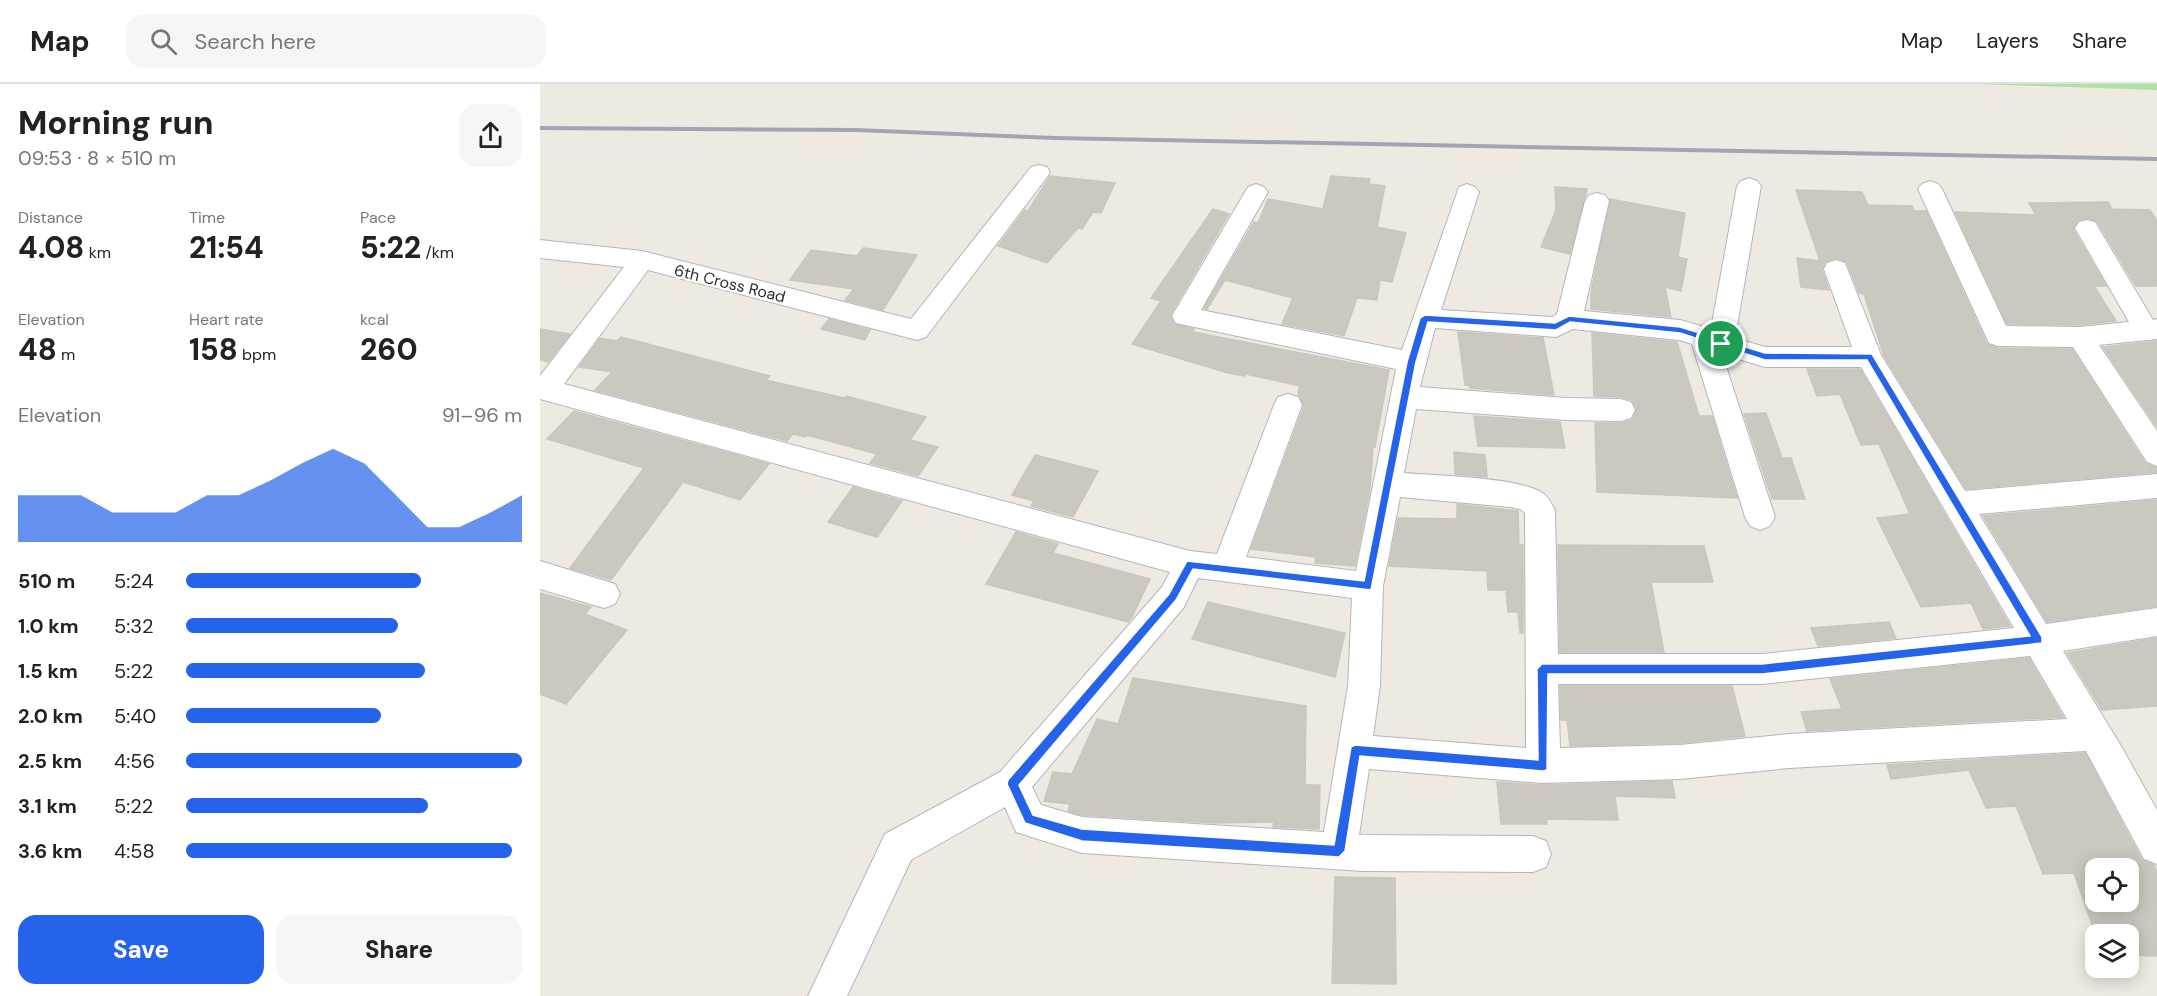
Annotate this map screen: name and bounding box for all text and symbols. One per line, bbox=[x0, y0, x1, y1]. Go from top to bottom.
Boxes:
search box bbox=[126, 14, 546, 68]
text: Map bbox=[30, 23, 90, 60]
icon: search bbox=[147, 25, 180, 58]
text: Search here bbox=[195, 27, 316, 56]
text: Map bbox=[1901, 27, 1943, 55]
text: Layers bbox=[1976, 27, 2039, 55]
text: Share bbox=[2072, 27, 2127, 55]
text: Morning run bbox=[18, 101, 213, 144]
button: share bbox=[459, 104, 522, 167]
text: 09:53 · 8 × 510 m bbox=[18, 145, 176, 171]
text: Distance bbox=[18, 207, 83, 228]
text: Time bbox=[189, 207, 225, 228]
text: Pace bbox=[360, 207, 396, 228]
text: 4.08 bbox=[18, 228, 84, 267]
text: 21:54 bbox=[189, 228, 264, 267]
text: 5:22 bbox=[360, 228, 421, 267]
text: km bbox=[84, 242, 111, 263]
text: /km bbox=[421, 242, 454, 263]
street label: 6th Cross Road bbox=[672, 260, 788, 307]
text: Elevation bbox=[18, 309, 85, 330]
text: Heart rate bbox=[189, 309, 264, 330]
text: kcal bbox=[360, 309, 389, 330]
pin bbox=[1695, 318, 1746, 369]
icon: arrive bbox=[1704, 327, 1737, 360]
text: 48 bbox=[18, 330, 57, 369]
text: 158 bbox=[189, 330, 238, 369]
text: 260 bbox=[360, 330, 418, 369]
text: m bbox=[57, 344, 75, 365]
text: bpm bbox=[238, 344, 276, 365]
text: Elevation bbox=[18, 402, 101, 428]
text: 91–96 m bbox=[442, 402, 522, 428]
text: 510 m bbox=[18, 568, 75, 594]
text: 5:24 bbox=[114, 568, 154, 594]
text: 1.0 km bbox=[18, 613, 79, 639]
text: 5:32 bbox=[114, 613, 154, 639]
text: 1.5 km bbox=[18, 658, 78, 684]
text: 5:22 bbox=[114, 658, 153, 684]
text: 2.0 km bbox=[18, 703, 83, 729]
text: 5:40 bbox=[114, 703, 156, 729]
text: 2.5 km bbox=[18, 748, 82, 774]
text: 4:56 bbox=[114, 748, 155, 774]
text: 3.1 km bbox=[18, 793, 77, 819]
text: 5:22 bbox=[114, 793, 153, 819]
text: 3.6 km bbox=[18, 838, 82, 864]
text: 4:58 bbox=[114, 838, 155, 864]
map controls bbox=[2085, 858, 2139, 978]
button: locate bbox=[2085, 858, 2139, 912]
button: Save bbox=[18, 915, 264, 984]
button: Share bbox=[276, 915, 522, 984]
button: layers bbox=[2085, 924, 2139, 978]

